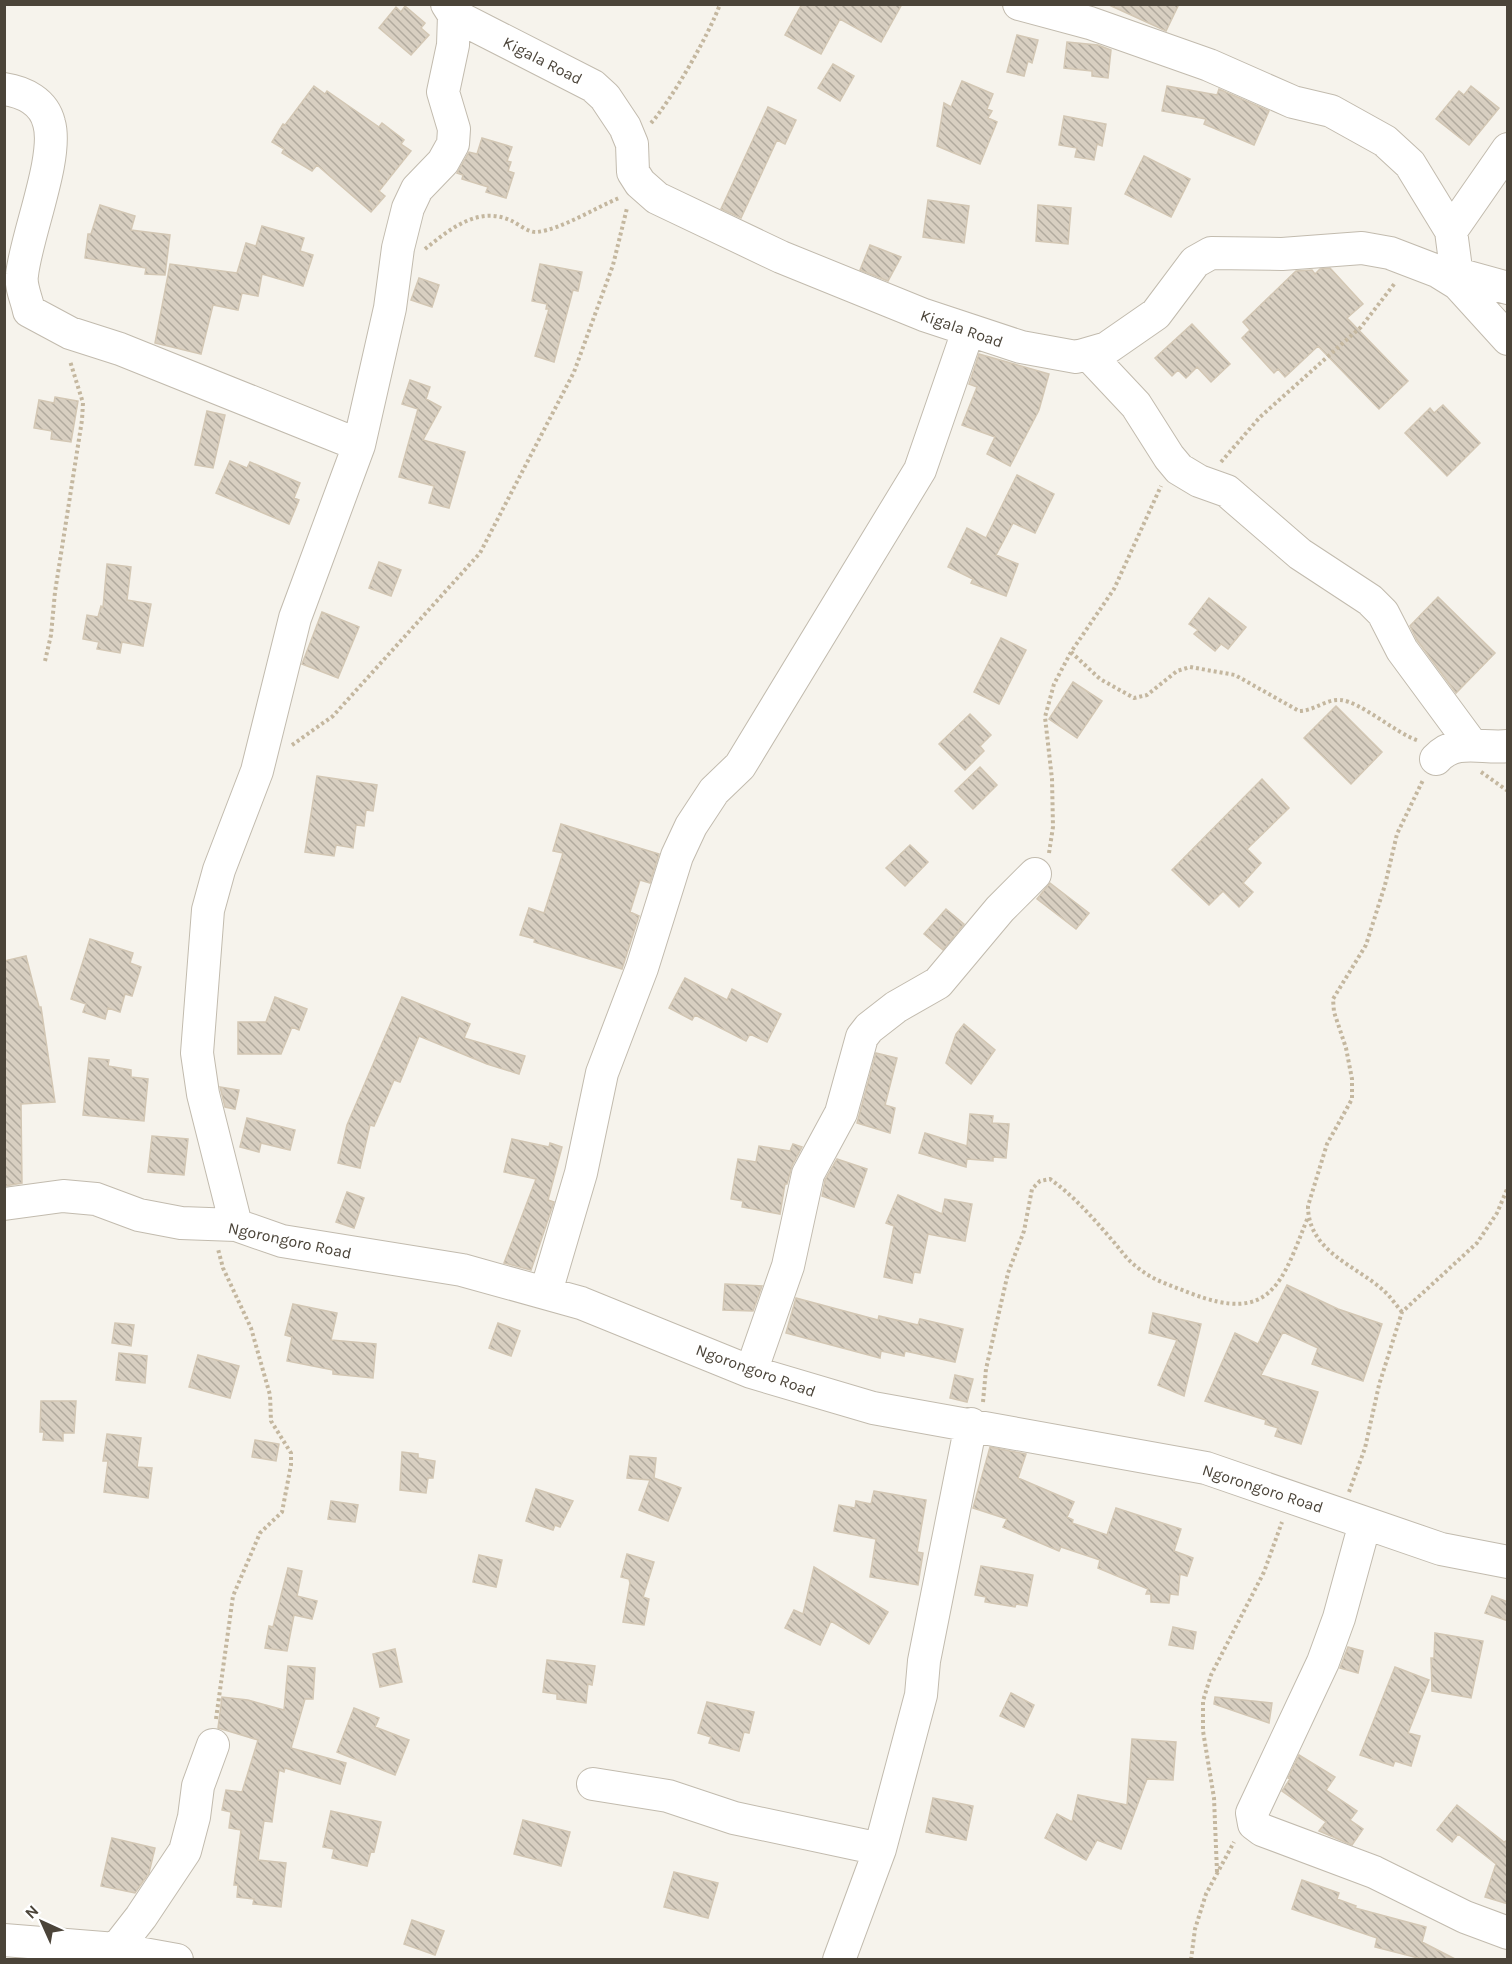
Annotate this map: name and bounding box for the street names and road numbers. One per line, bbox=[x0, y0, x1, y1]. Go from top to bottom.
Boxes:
street label: Kigala Road bbox=[500, 32, 586, 88]
street label: Kigala Road bbox=[918, 305, 1006, 351]
street label: Ngorongoro Road bbox=[226, 1218, 353, 1263]
street label: Ngorongoro Road bbox=[693, 1340, 818, 1401]
street label: Ngorongoro Road bbox=[1200, 1460, 1326, 1517]

